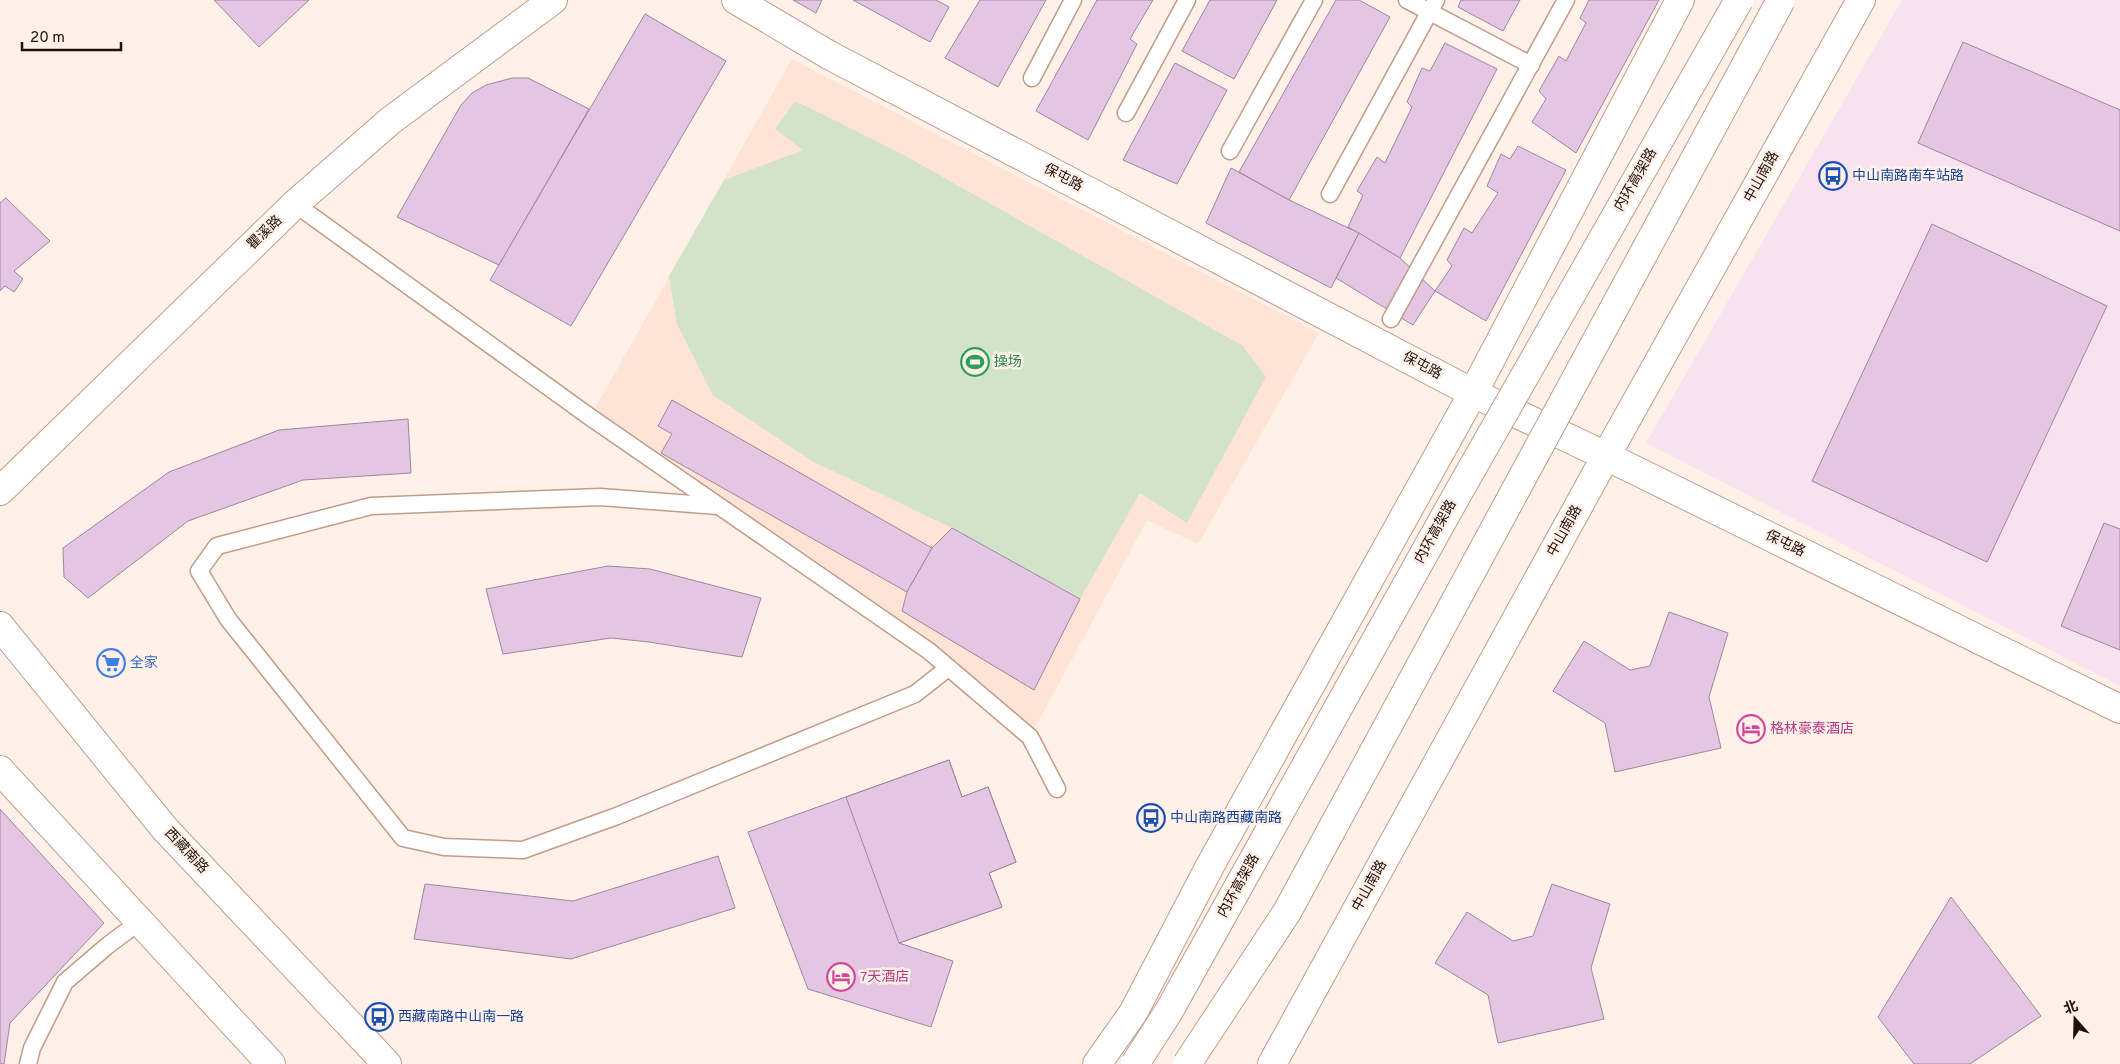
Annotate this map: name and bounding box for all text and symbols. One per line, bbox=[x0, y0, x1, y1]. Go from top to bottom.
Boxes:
scale bar bbox=[22, 20, 121, 52]
text: 20 m bbox=[30, 29, 65, 48]
street label: 内环高架路 bbox=[1611, 145, 1661, 215]
street label: 中山南路 bbox=[1741, 148, 1783, 206]
street label: 保屯路 bbox=[1040, 161, 1086, 195]
bus stop icon: 中山南路南车站路 bbox=[1818, 161, 1848, 191]
place label: 中山南路南车站路 bbox=[1852, 167, 1964, 185]
street label: 瞿溪路 bbox=[244, 212, 286, 254]
sports icon: 操场 bbox=[960, 347, 990, 377]
street label: 保屯路 bbox=[1399, 349, 1445, 383]
place label: 操场 bbox=[994, 354, 1022, 371]
street label: 内环高架路 bbox=[1412, 497, 1460, 567]
street label: 中山南路 bbox=[1544, 502, 1586, 560]
street label: 保屯路 bbox=[1762, 527, 1808, 561]
supermarket icon: 全家 bbox=[96, 648, 126, 678]
place label: 全家 bbox=[130, 654, 158, 672]
hotel icon: 格林豪泰酒店 bbox=[1736, 714, 1766, 744]
place label: 格林豪泰酒店 bbox=[1770, 720, 1854, 738]
bus stop icon: 中山南路西藏南路 bbox=[1136, 803, 1166, 833]
place label: 中山南路西藏南路 bbox=[1170, 810, 1282, 827]
street label: 西藏南路 bbox=[161, 825, 211, 877]
street label: 内环高架路 bbox=[1215, 851, 1263, 921]
street label: 中山南路 bbox=[1349, 857, 1391, 915]
hotel icon: 7天酒店 bbox=[826, 962, 856, 992]
place label: 7天酒店 bbox=[860, 969, 909, 986]
north arrow bbox=[2050, 994, 2100, 1044]
text: 北 bbox=[2062, 998, 2081, 1019]
bus stop icon: 西藏南路中山南一路 bbox=[364, 1002, 394, 1032]
place label: 西藏南路中山南一路 bbox=[398, 1009, 524, 1026]

